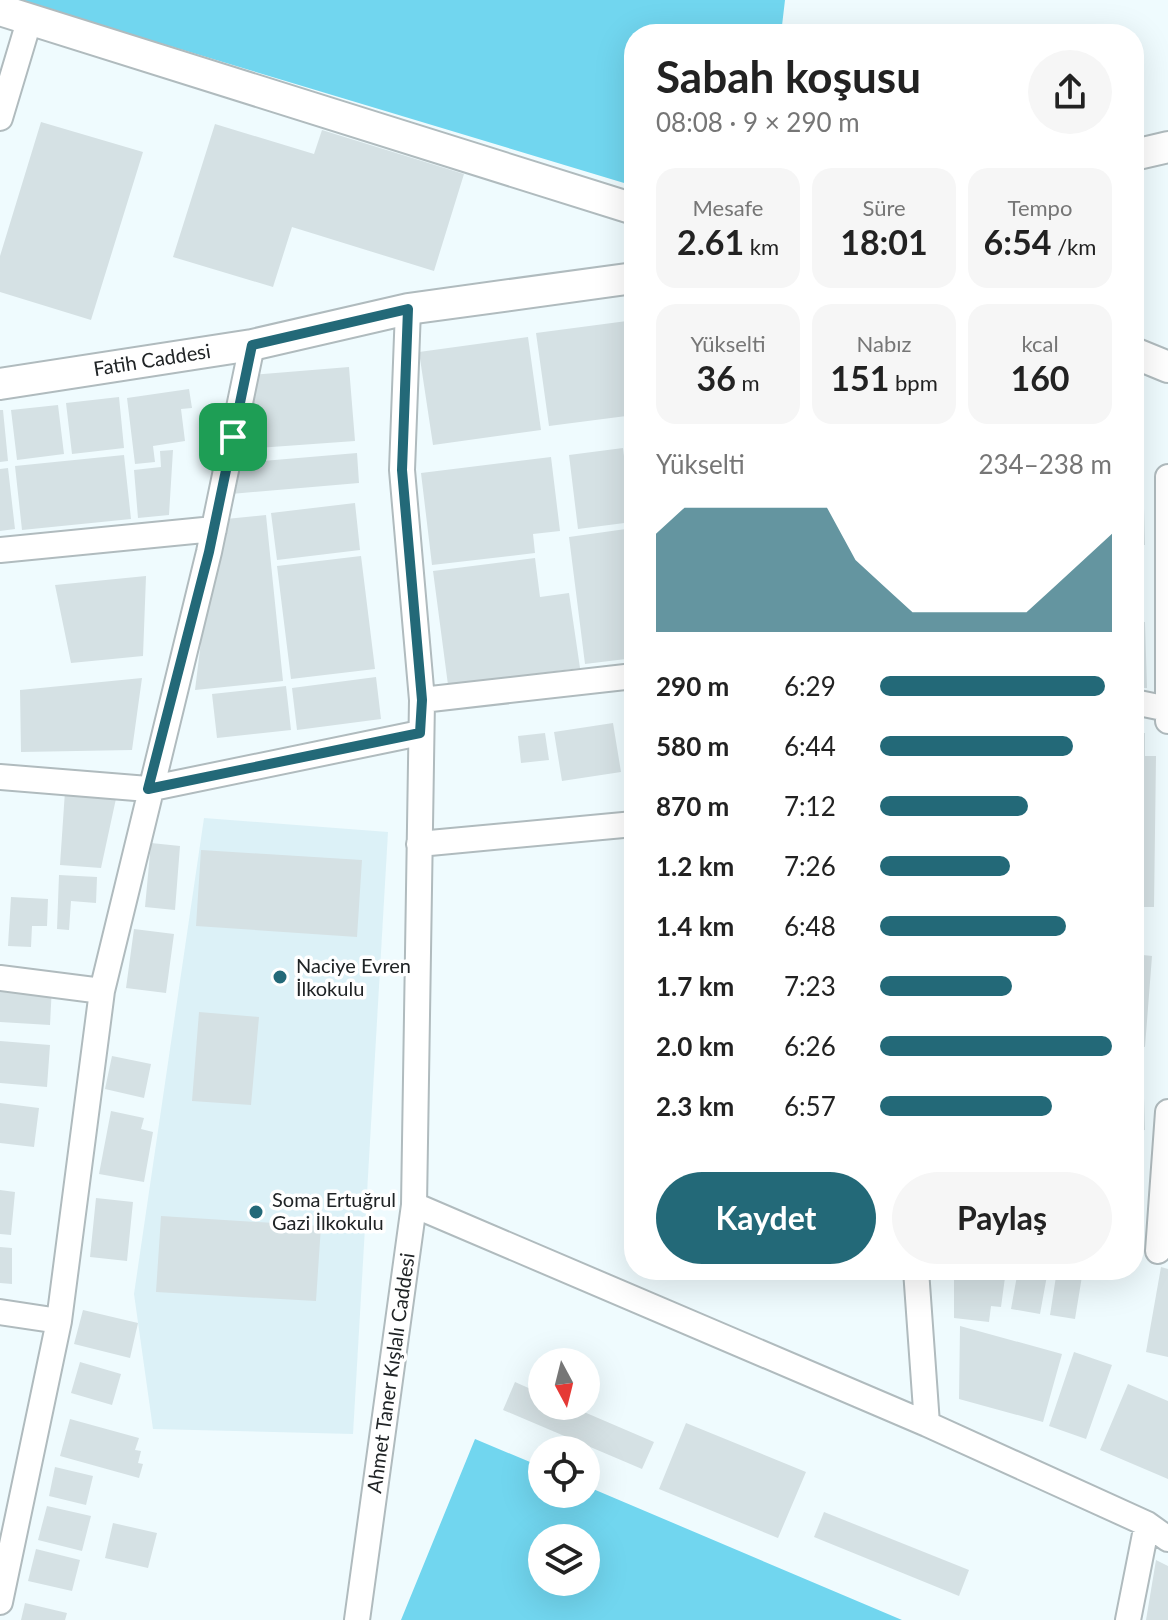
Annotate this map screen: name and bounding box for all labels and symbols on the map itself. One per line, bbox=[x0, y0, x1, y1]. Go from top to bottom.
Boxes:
street label: Fatih Caddesi bbox=[92, 338, 212, 380]
pin bbox=[199, 403, 267, 471]
place label: Naciye Evren İlkokulu bbox=[296, 953, 411, 1000]
marker: Naciye Evren İlkokulu bbox=[271, 968, 289, 986]
place label: Soma Ertuğrul Gazi İlkokulu bbox=[272, 1187, 396, 1234]
marker: Soma Ertuğrul Gazi İlkokulu bbox=[247, 1203, 265, 1221]
street label: Ahmet Taner Kışlalı Caddesi bbox=[361, 1251, 419, 1494]
north arrow bbox=[528, 1348, 600, 1420]

